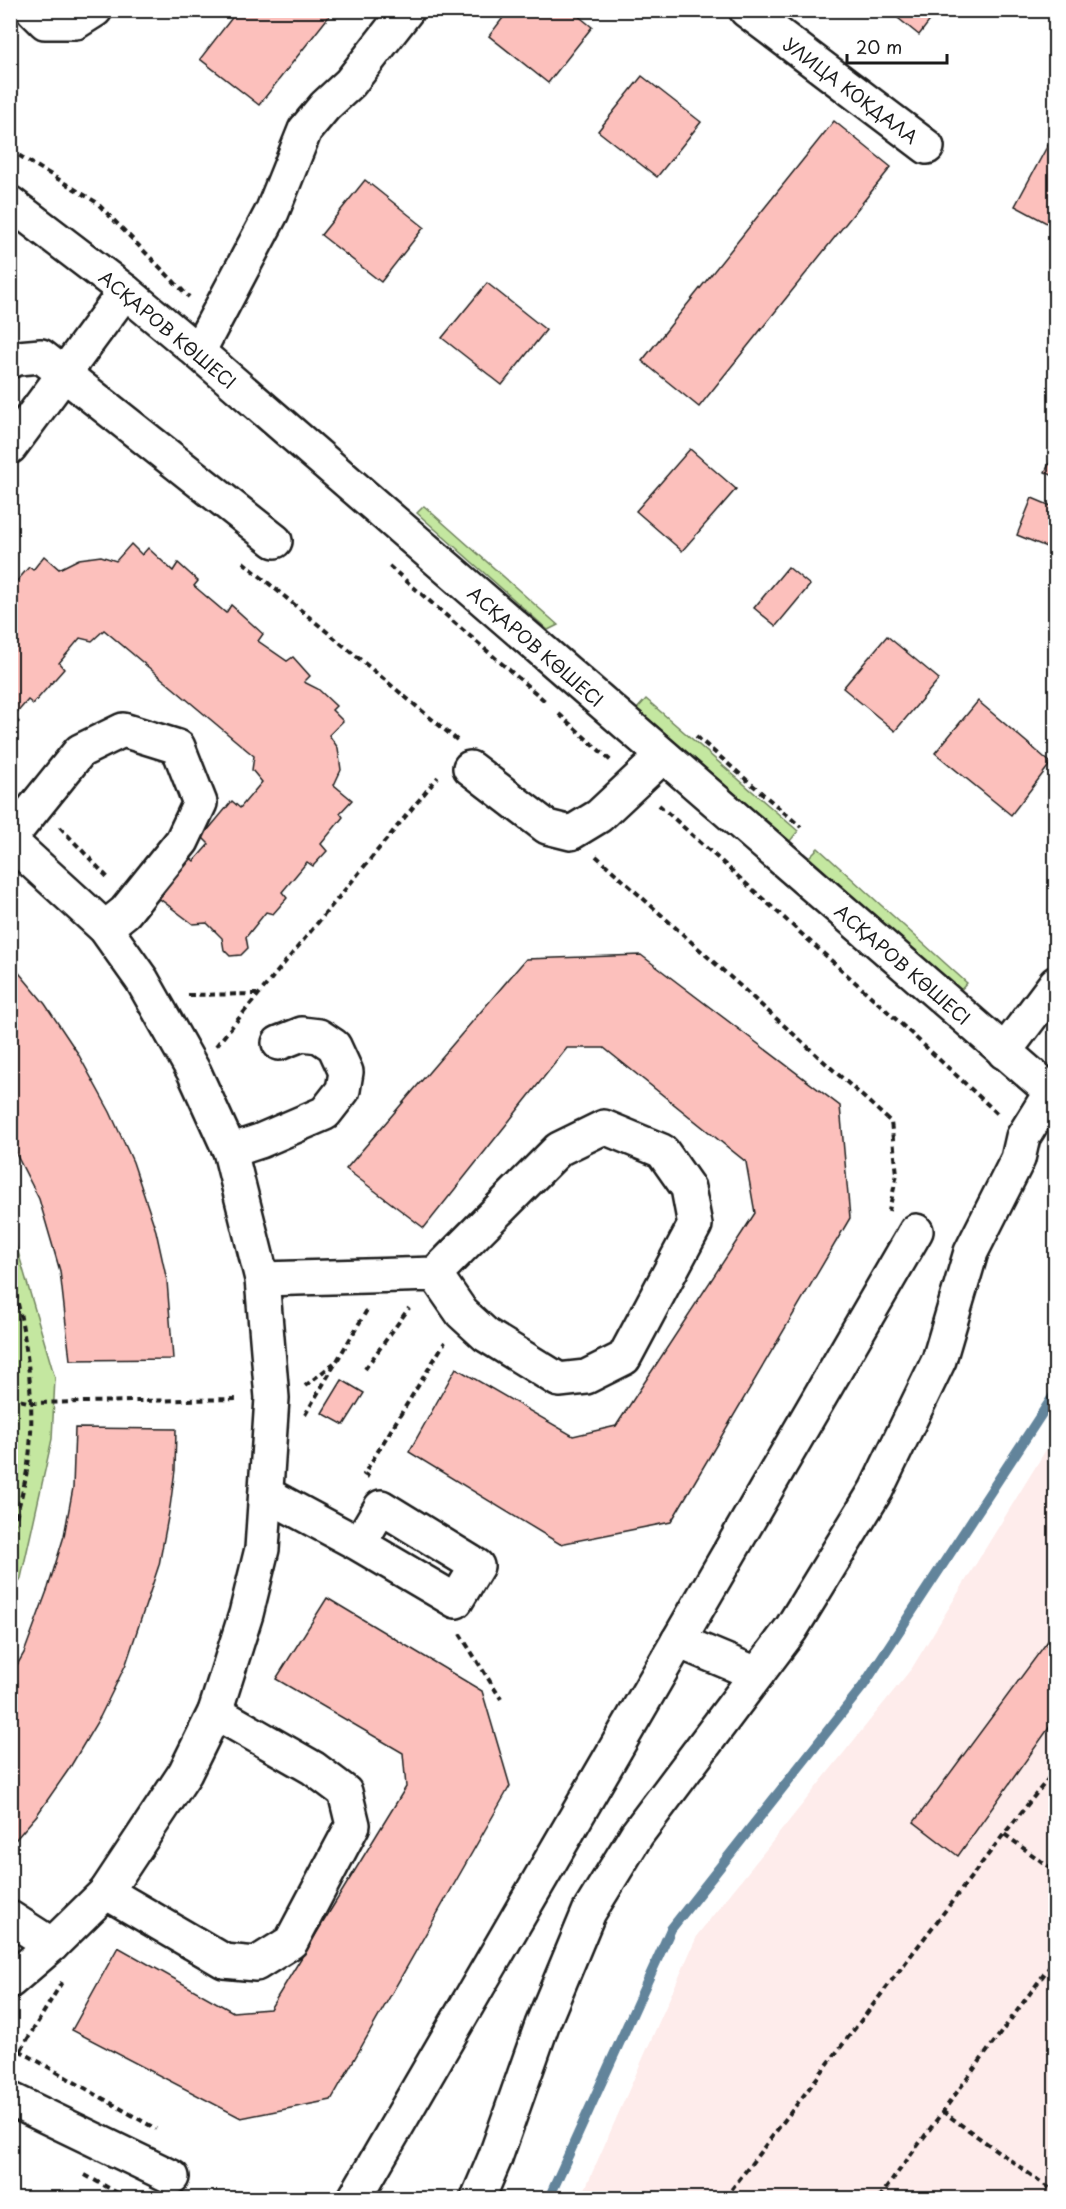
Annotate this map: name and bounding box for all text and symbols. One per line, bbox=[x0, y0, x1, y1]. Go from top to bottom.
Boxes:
scale bar bbox=[847, 27, 948, 65]
street label: УЛИЦА КОКДАЛА bbox=[778, 30, 924, 150]
text: 20 m bbox=[856, 33, 902, 60]
street label: АСҚАРОВ КӨШЕСІ bbox=[94, 263, 242, 395]
street label: АСҚАРОВ КӨШЕСІ bbox=[462, 579, 610, 713]
street label: АСҚАРОВ КӨШЕСІ bbox=[829, 897, 977, 1031]

